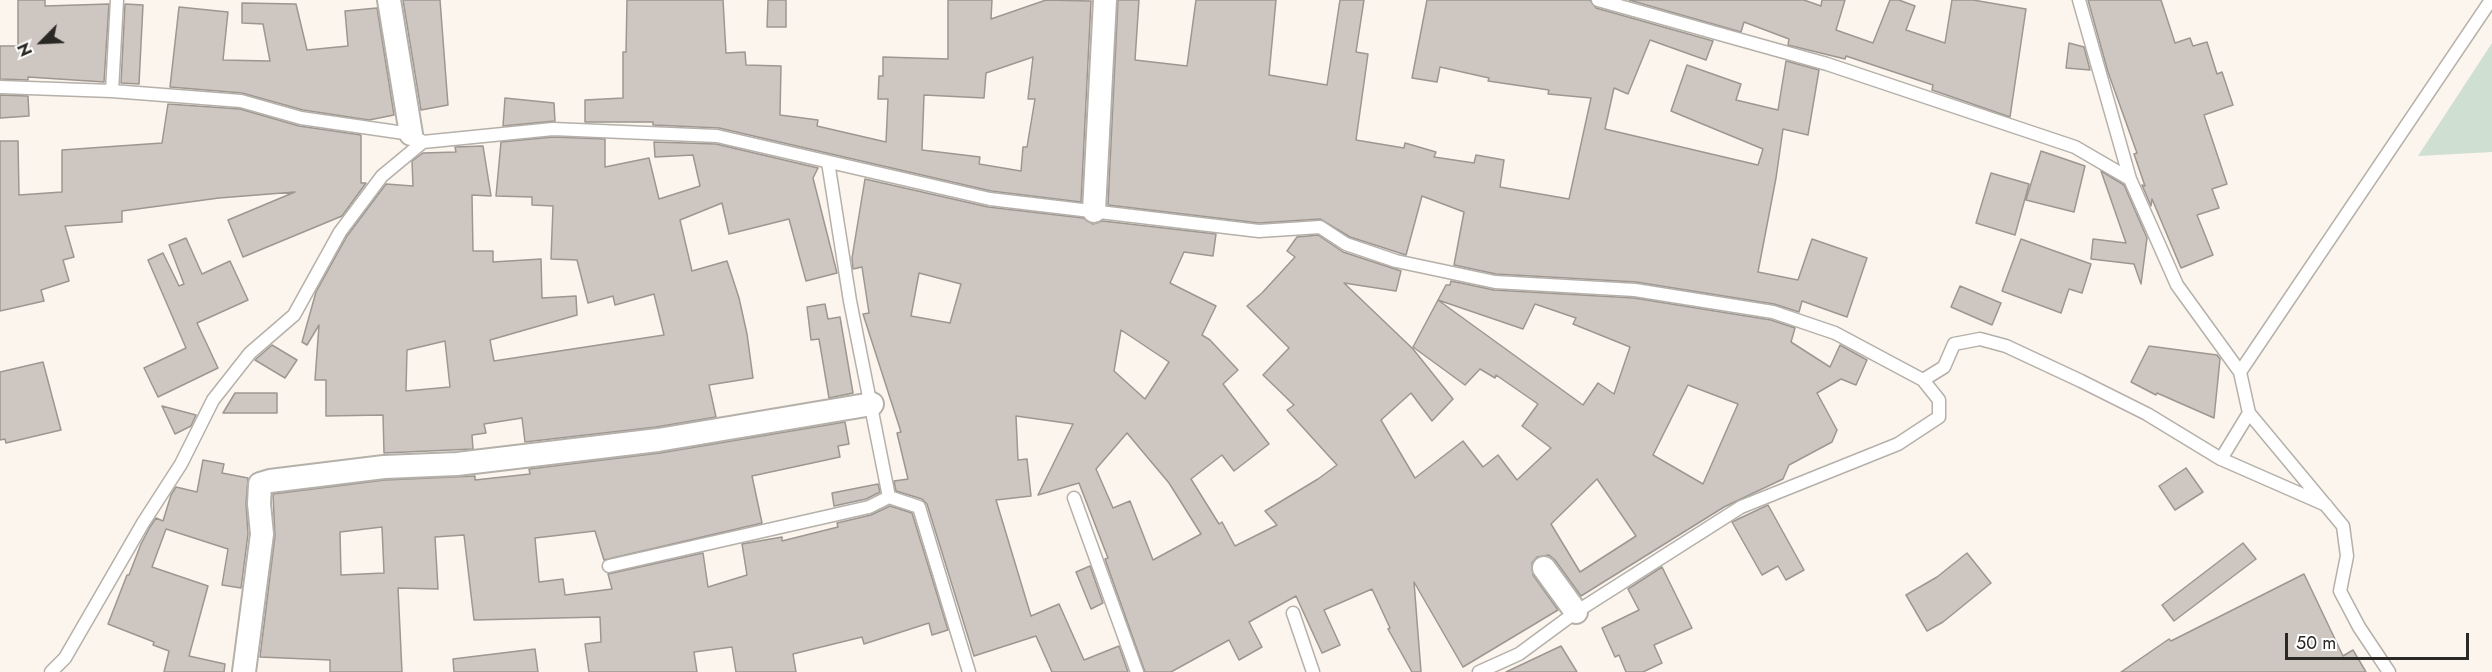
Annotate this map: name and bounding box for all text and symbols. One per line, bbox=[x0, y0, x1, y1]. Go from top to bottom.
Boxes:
north arrow bbox=[12, 12, 72, 72]
text: N bbox=[12, 39, 38, 60]
scale bar bbox=[2288, 621, 2472, 659]
text: 50 m bbox=[2296, 630, 2336, 656]

